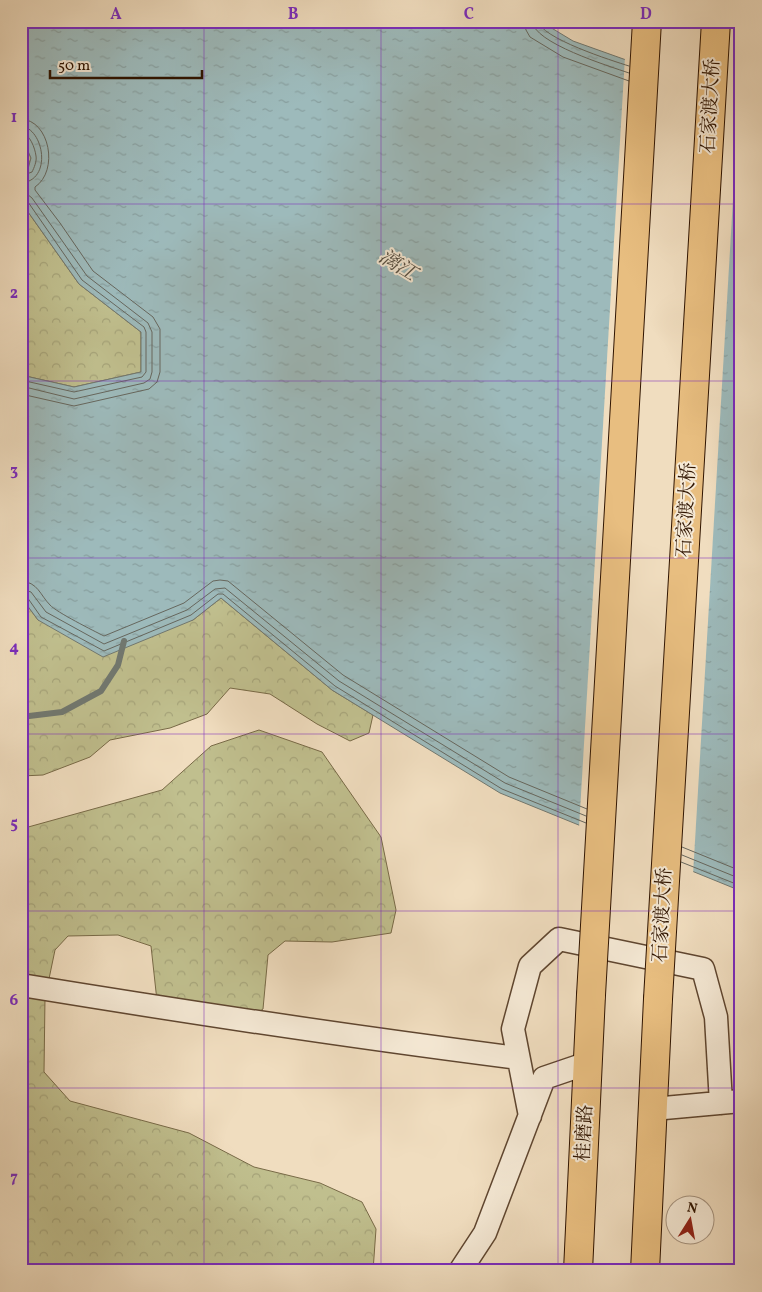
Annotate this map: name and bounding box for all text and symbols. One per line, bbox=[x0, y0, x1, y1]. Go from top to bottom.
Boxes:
text: A bbox=[110, 4, 122, 26]
text: B bbox=[288, 4, 299, 26]
text: C bbox=[464, 4, 474, 26]
text: D bbox=[640, 4, 652, 26]
scale bar bbox=[50, 48, 202, 80]
text: 50 m bbox=[58, 56, 90, 77]
street label: 石家渡大桥 bbox=[696, 58, 726, 154]
text: 1 bbox=[11, 107, 17, 129]
water label: 漓江 bbox=[373, 244, 424, 290]
text: 2 bbox=[10, 283, 18, 305]
text: 3 bbox=[10, 460, 18, 482]
street label: 石家渡大桥 bbox=[672, 462, 702, 558]
text: 4 bbox=[9, 637, 19, 659]
text: 5 bbox=[10, 813, 18, 835]
street label: 石家渡大桥 bbox=[648, 867, 678, 963]
text: 6 bbox=[10, 990, 19, 1012]
street label: 桂磨路 bbox=[571, 1104, 599, 1162]
text: 7 bbox=[10, 1167, 18, 1189]
north arrow bbox=[664, 1194, 714, 1244]
text: N bbox=[685, 1198, 699, 1219]

